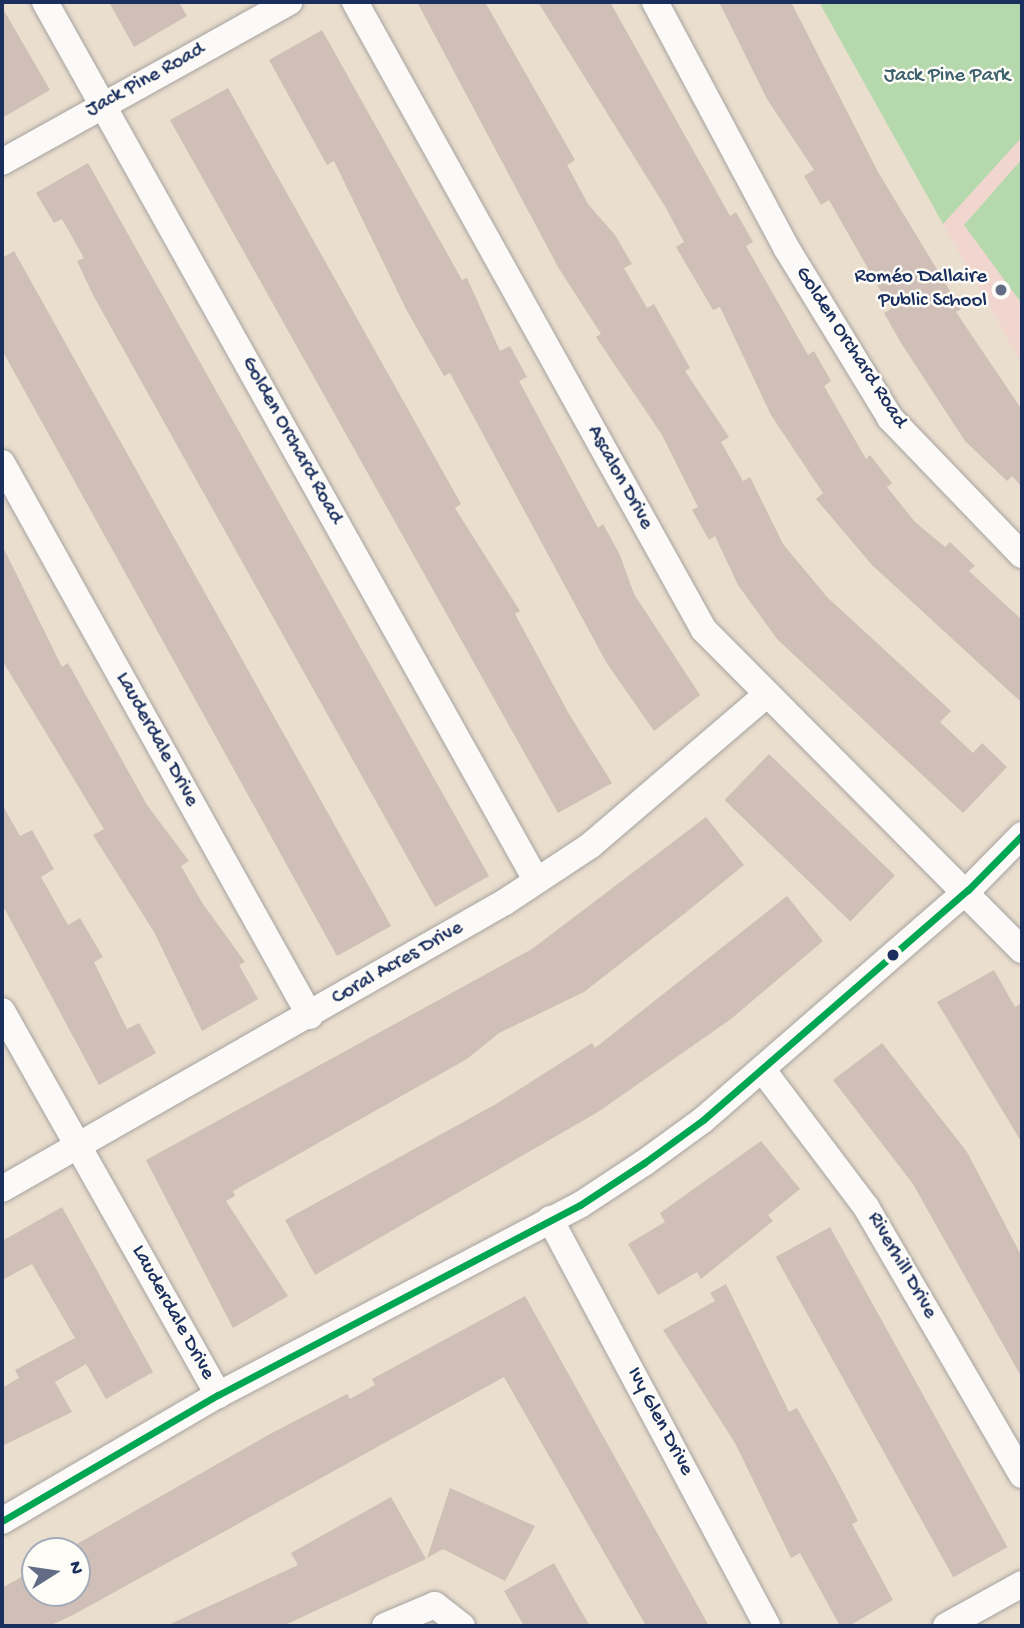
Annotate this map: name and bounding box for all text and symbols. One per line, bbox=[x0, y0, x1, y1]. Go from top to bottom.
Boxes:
street label: Jack Pine Road bbox=[82, 38, 210, 124]
park label: Jack Pine Park bbox=[884, 64, 1010, 90]
street label: Golden Orchard Road bbox=[788, 262, 912, 434]
place label: Roméo Dallaire Public School bbox=[854, 265, 987, 315]
marker: Roméo Dallaire Public School bbox=[993, 282, 1009, 298]
street label: Golden Orchard Road bbox=[235, 353, 347, 529]
street label: Ascalon Drive bbox=[580, 422, 658, 534]
street label: Lauderdale Drive bbox=[109, 668, 203, 812]
street label: Coral Acres Drive bbox=[328, 916, 468, 1012]
unlabelled marker bbox=[886, 948, 900, 962]
street label: Riverhill Drive bbox=[860, 1208, 942, 1324]
street label: Lauderdale Drive bbox=[125, 1241, 219, 1385]
street label: Ivy Glen Drive bbox=[620, 1364, 698, 1480]
north arrow bbox=[21, 1537, 91, 1607]
text: N bbox=[63, 1559, 88, 1576]

